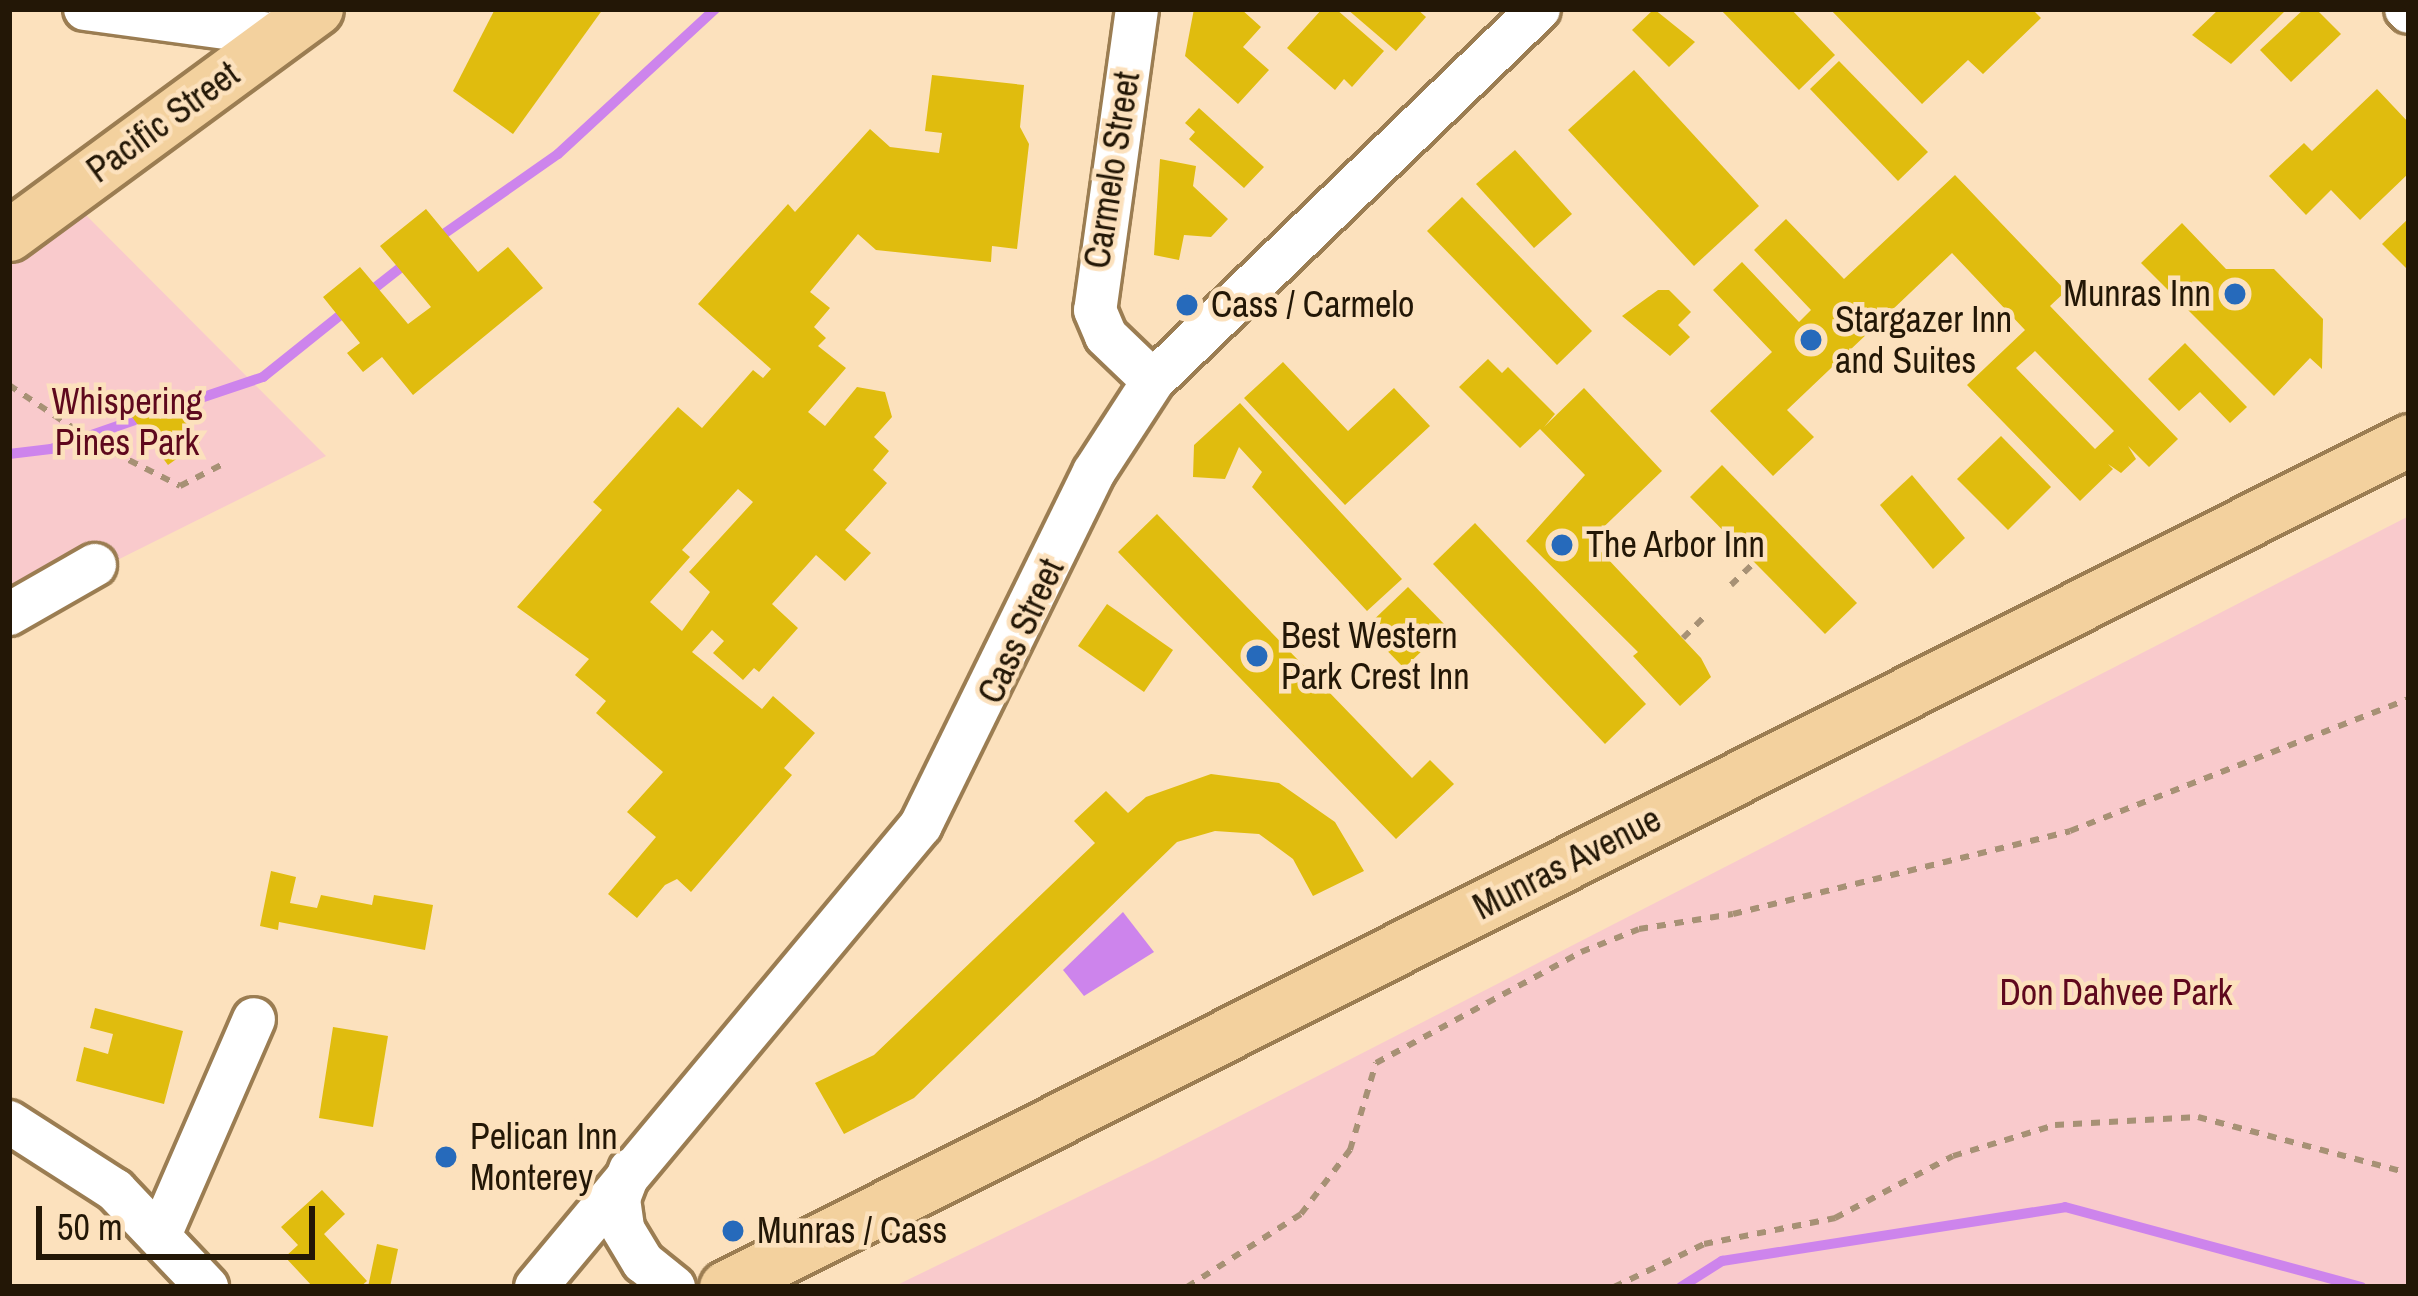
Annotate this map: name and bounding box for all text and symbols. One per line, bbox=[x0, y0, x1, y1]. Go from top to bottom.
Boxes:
street label: Pacific Street bbox=[79, 52, 247, 192]
street label: Carmelo Street bbox=[1075, 69, 1149, 271]
place label: Munras Inn bbox=[2063, 272, 2211, 316]
marker: Munras Inn bbox=[2222, 281, 2248, 307]
place label: Cass / Carmelo bbox=[1211, 283, 1414, 327]
marker: Cass / Carmelo bbox=[1174, 292, 1200, 318]
place label: Stargazer Inn and Suites bbox=[1835, 297, 2012, 382]
marker: Stargazer Inn and Suites bbox=[1798, 327, 1824, 353]
park label: Whispering Pines Park bbox=[52, 379, 202, 464]
place label: The Arbor Inn bbox=[1586, 523, 1767, 567]
marker: The Arbor Inn bbox=[1549, 532, 1575, 558]
street label: Cass Street bbox=[969, 552, 1073, 710]
place label: Best Western Park Crest Inn bbox=[1281, 613, 1470, 698]
marker: Best Western Park Crest Inn bbox=[1244, 643, 1270, 669]
street label: Munras Avenue bbox=[1465, 797, 1669, 929]
park label: Don Dahvee Park bbox=[2000, 971, 2232, 1015]
place label: Pelican Inn Monterey bbox=[470, 1114, 618, 1199]
marker: Pelican Inn Monterey bbox=[433, 1144, 459, 1170]
scale bar bbox=[42, 1182, 321, 1256]
text: 50 m bbox=[57, 1203, 123, 1251]
place label: Munras / Cass bbox=[757, 1209, 947, 1253]
marker: Munras / Cass bbox=[720, 1218, 746, 1244]

